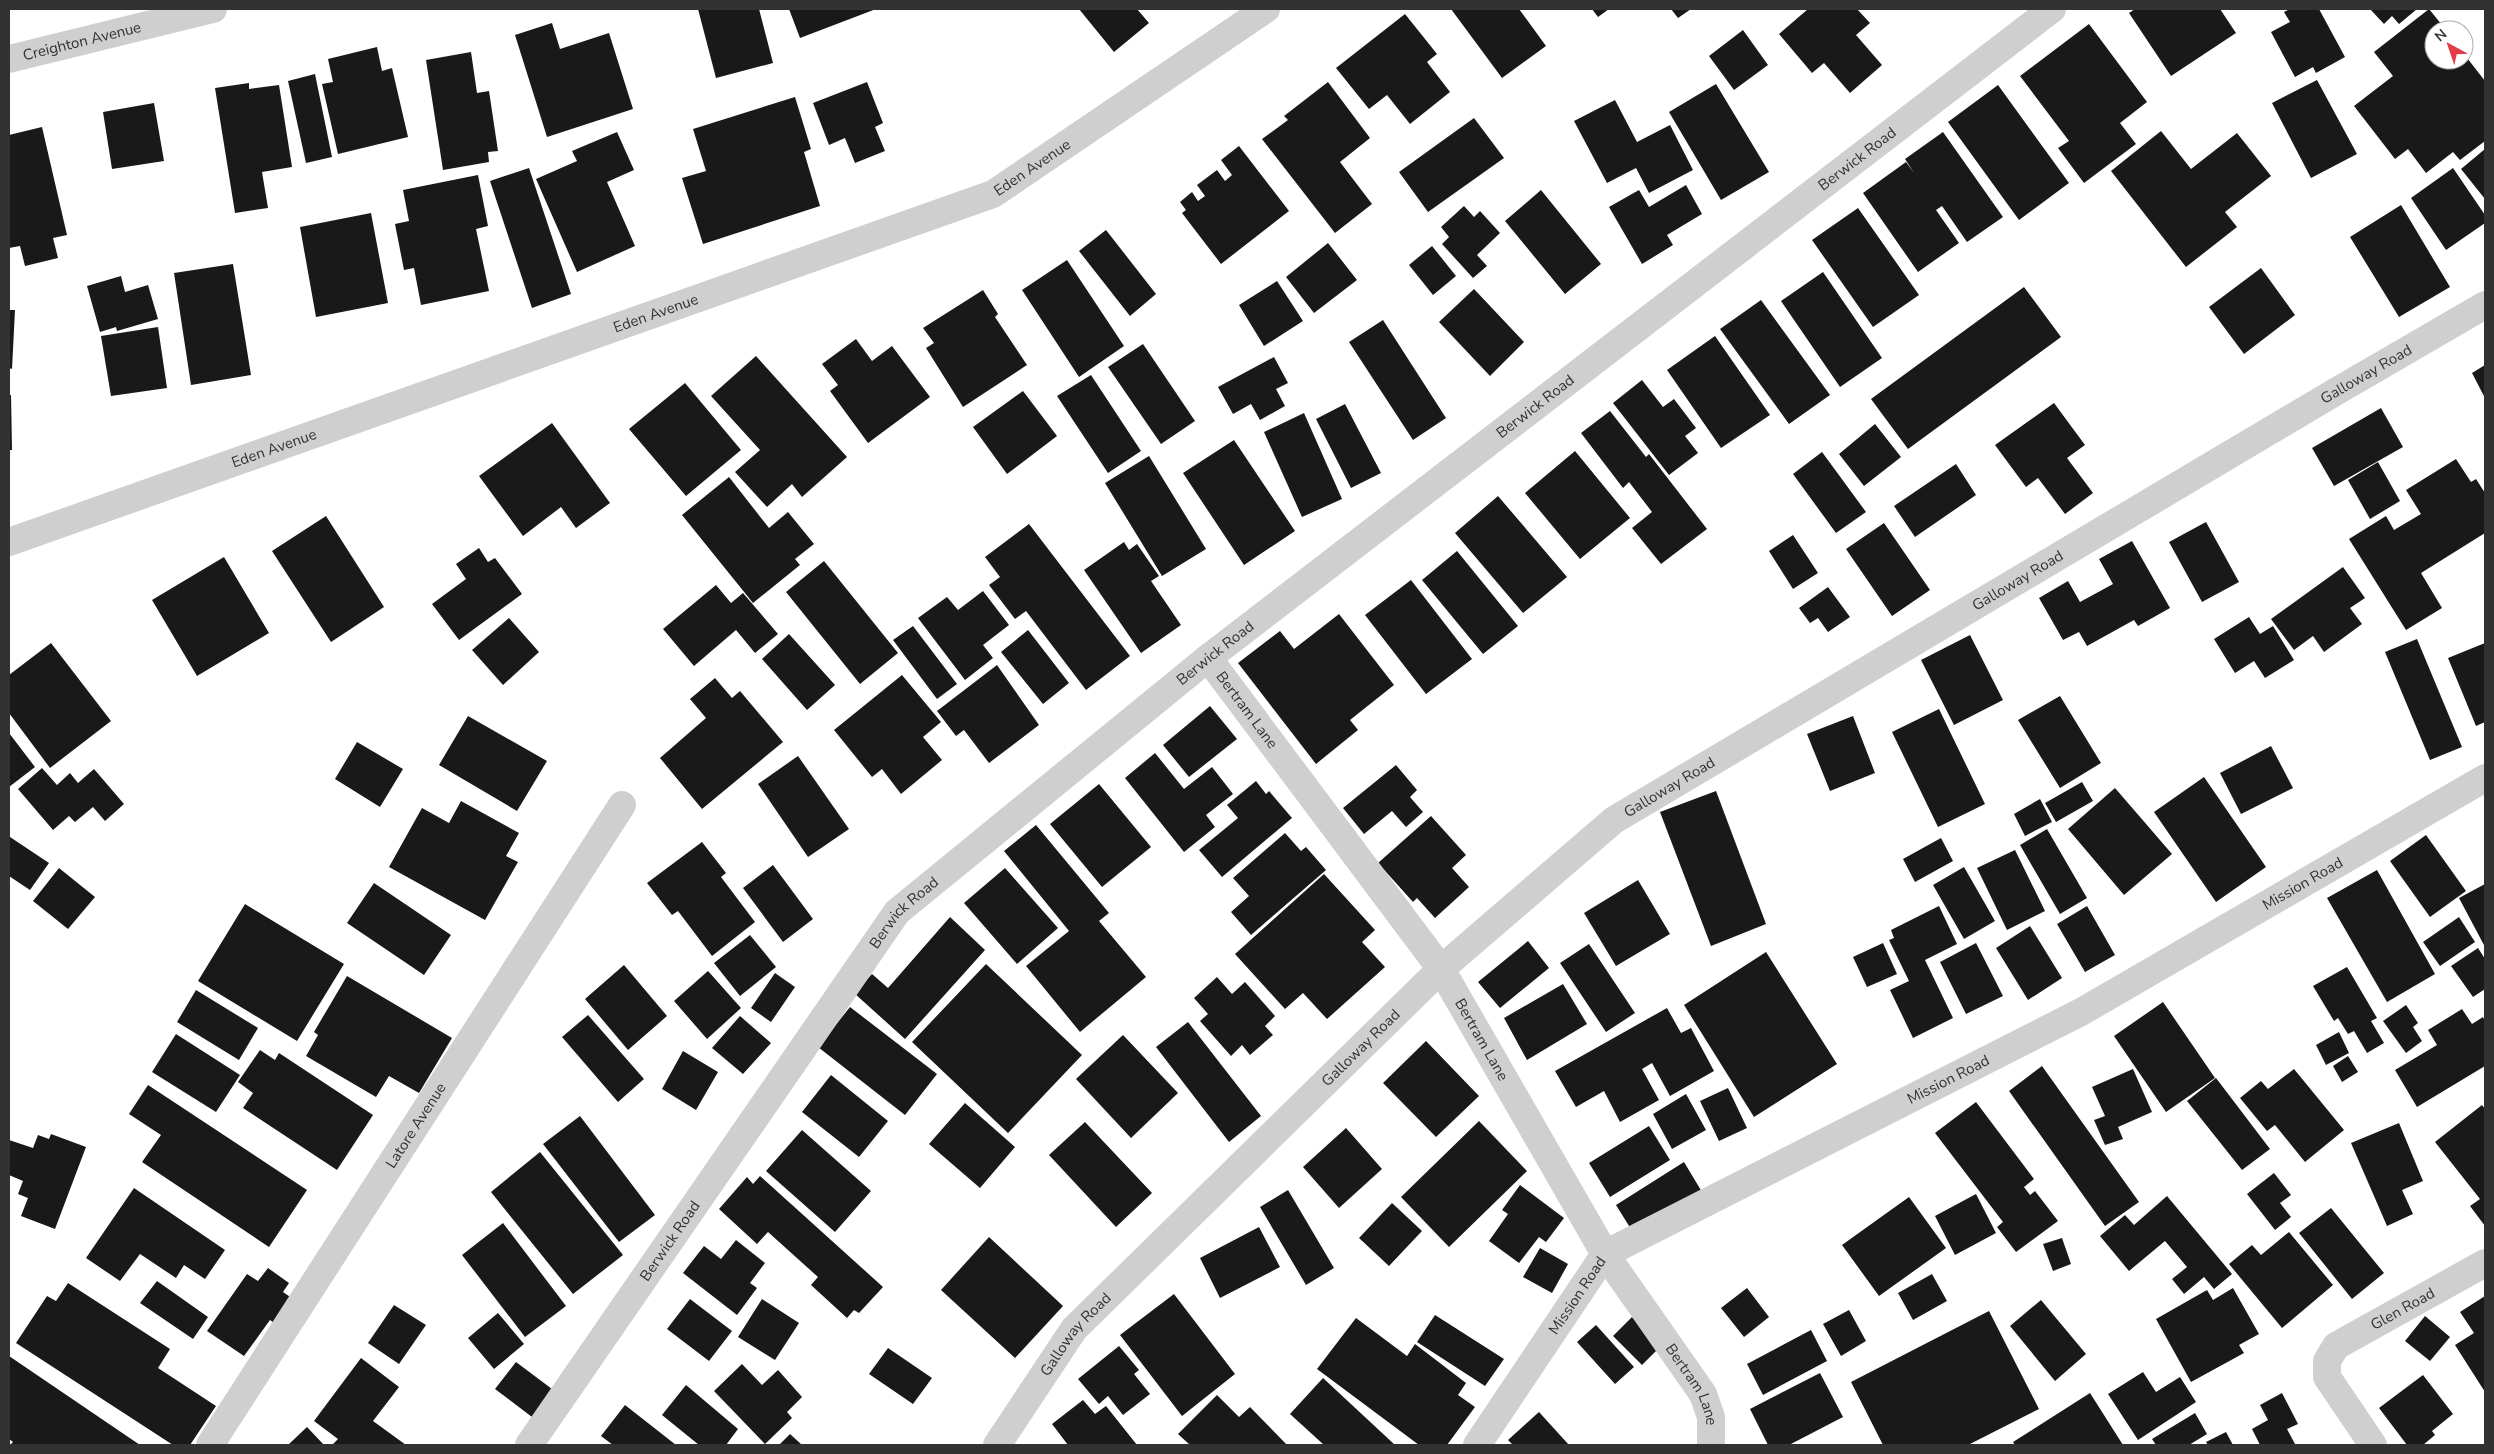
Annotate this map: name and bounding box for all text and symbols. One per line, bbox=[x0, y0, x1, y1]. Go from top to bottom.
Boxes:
street label: Creighton Avenue bbox=[21, 17, 143, 65]
north arrow bbox=[2424, 20, 2474, 70]
text: N bbox=[2431, 25, 2451, 46]
street label: Berwick Road bbox=[1814, 123, 1900, 195]
street label: Eden Avenue bbox=[990, 134, 1075, 201]
street label: Eden Avenue bbox=[611, 289, 701, 338]
street label: Galloway Road bbox=[2317, 340, 2416, 409]
street label: Berwick Road bbox=[1492, 370, 1578, 443]
street label: Eden Avenue bbox=[229, 424, 319, 473]
street label: Galloway Road bbox=[1968, 546, 2067, 615]
street label: Berwick Road bbox=[1172, 616, 1258, 690]
street label: Bertram Lane bbox=[1211, 667, 1282, 753]
street label: Galloway Road bbox=[1620, 752, 1719, 822]
street label: Mission Road bbox=[2259, 852, 2347, 915]
street label: Berwick Road bbox=[865, 872, 943, 953]
street label: Bertram Lane bbox=[1450, 995, 1513, 1084]
street label: Galloway Road bbox=[1317, 1005, 1405, 1091]
street label: Mission Road bbox=[1904, 1050, 1993, 1109]
street label: Latore Avenue bbox=[381, 1079, 451, 1172]
street label: Berwick Road bbox=[635, 1197, 705, 1285]
street label: Mission Road bbox=[1544, 1253, 1611, 1338]
street label: Glen Road bbox=[2367, 1283, 2438, 1335]
street label: Galloway Road bbox=[1035, 1288, 1115, 1380]
street label: Bertram Lane bbox=[1661, 1340, 1721, 1425]

